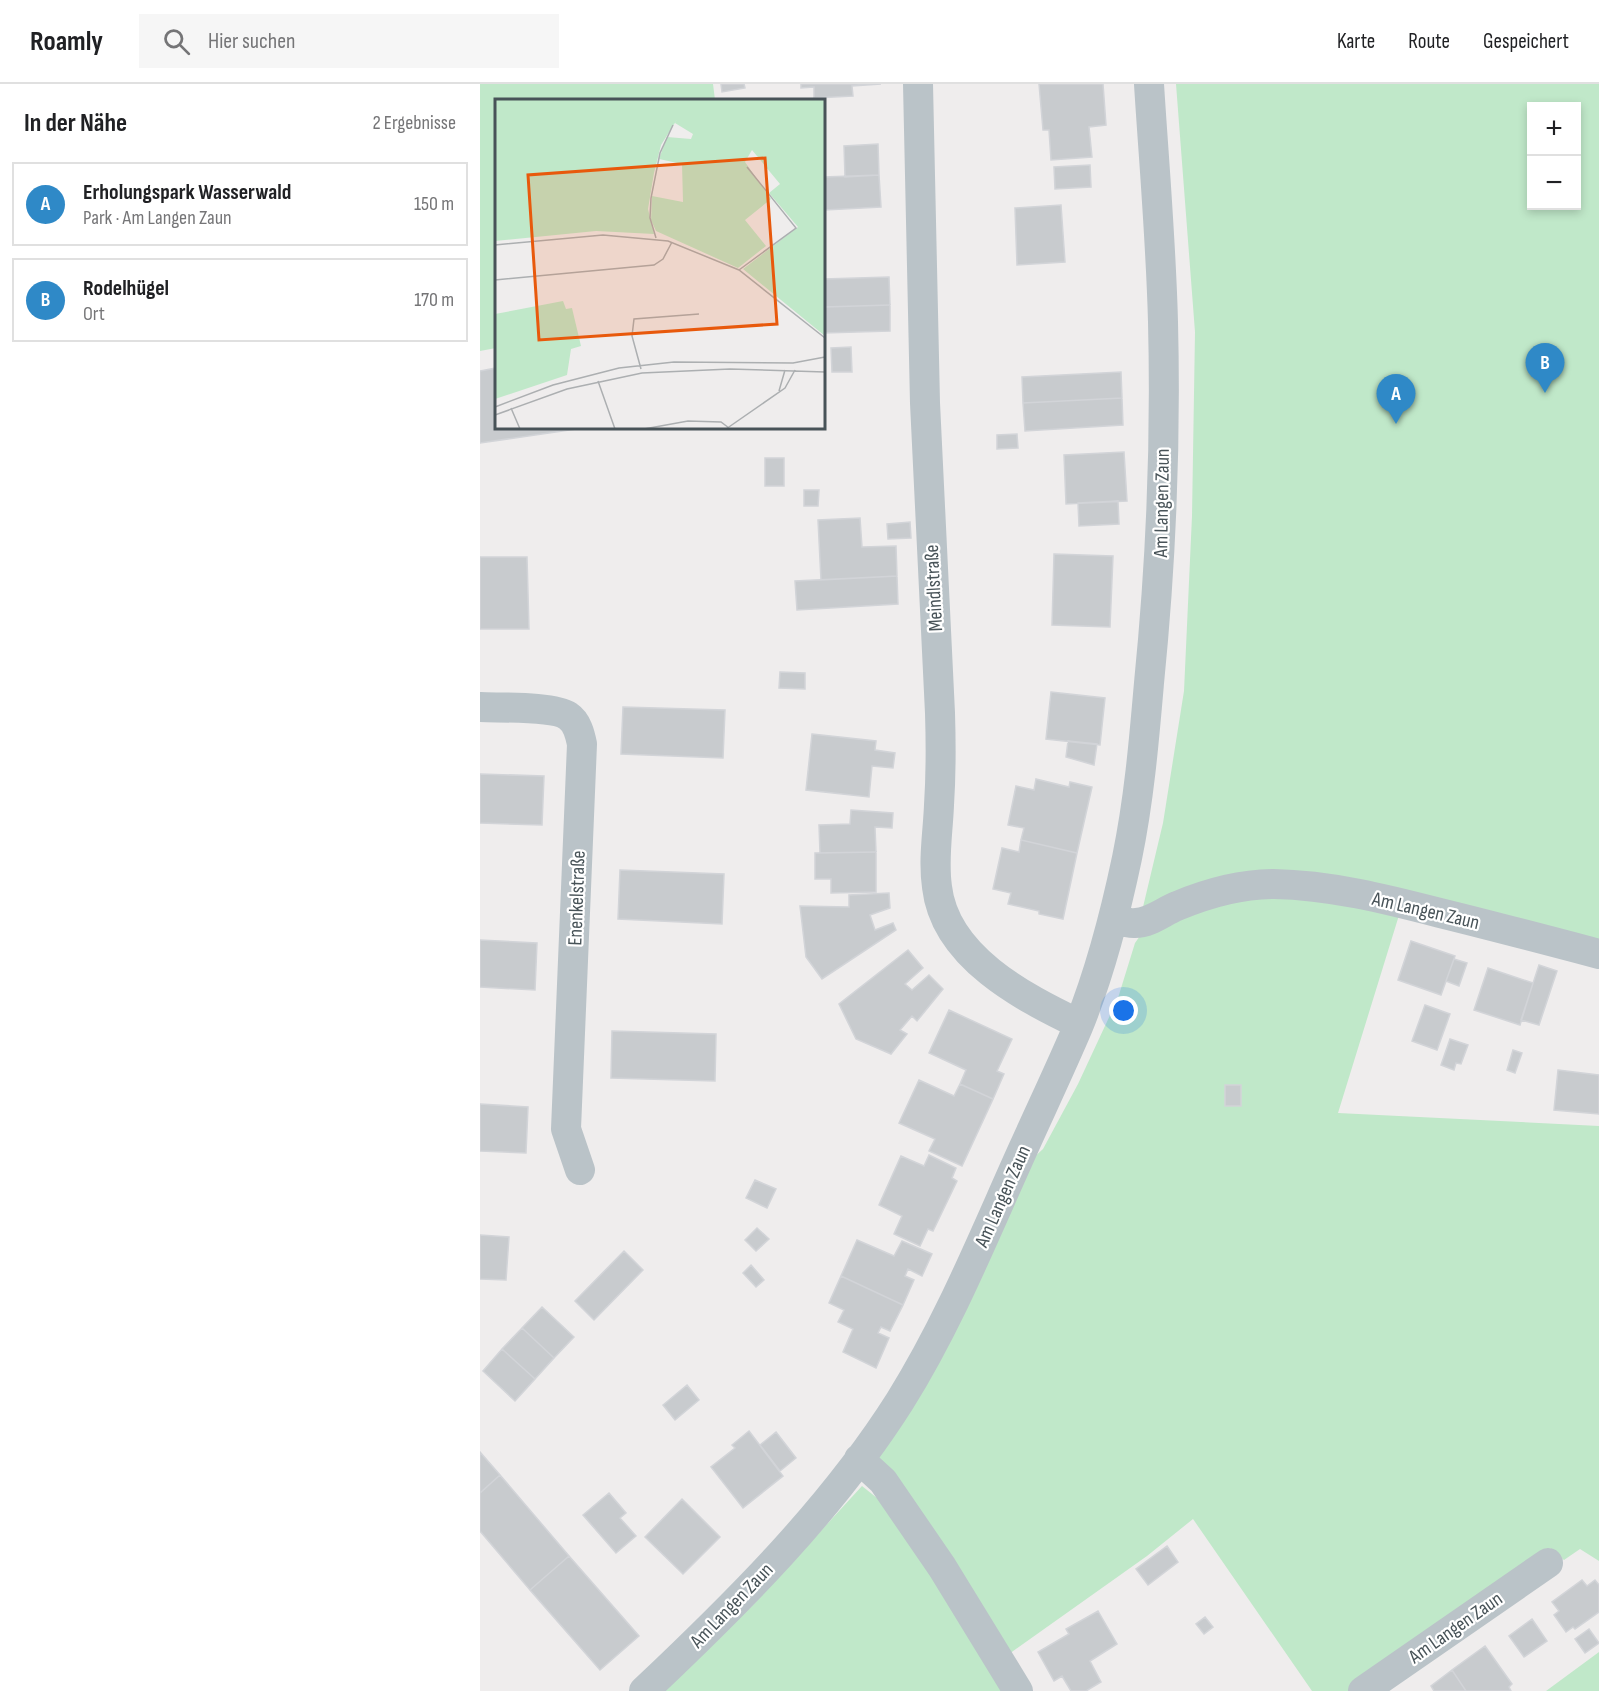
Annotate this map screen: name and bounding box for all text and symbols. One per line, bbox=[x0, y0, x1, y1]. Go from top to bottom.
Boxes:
search box bbox=[139, 14, 559, 68]
text: Roamly bbox=[30, 25, 103, 58]
icon: search bbox=[160, 25, 193, 58]
text: Hier suchen bbox=[208, 28, 295, 55]
text: Karte bbox=[1337, 29, 1375, 54]
text: Route bbox=[1408, 29, 1450, 54]
text: Gespeichert bbox=[1483, 29, 1569, 54]
inset map bbox=[495, 99, 825, 429]
map controls bbox=[1527, 102, 1581, 210]
button: + bbox=[1527, 102, 1581, 156]
text: In der Nähe bbox=[24, 108, 127, 139]
text: 2 Ergebnisse bbox=[372, 111, 456, 135]
button: − bbox=[1527, 156, 1581, 210]
text: Erholungspark Wasserwald bbox=[83, 179, 291, 206]
text: A bbox=[41, 192, 50, 216]
text: 150 m bbox=[414, 192, 454, 216]
text: Park · Am Langen Zaun bbox=[83, 206, 232, 230]
text: Rodelhügel bbox=[83, 275, 169, 302]
text: B bbox=[41, 288, 50, 312]
text: 170 m bbox=[414, 288, 454, 312]
text: Ort bbox=[83, 302, 105, 326]
pin: B bbox=[1526, 344, 1564, 393]
pin: A bbox=[1376, 374, 1416, 424]
street label: Am Langen Zaun bbox=[1149, 448, 1175, 559]
street label: Meindlstraße bbox=[920, 544, 948, 632]
street label: Enenkelstraße bbox=[563, 850, 591, 946]
street label: Am Langen Zaun bbox=[1369, 887, 1482, 935]
your location bbox=[1109, 996, 1138, 1025]
street label: Am Langen Zaun bbox=[969, 1142, 1036, 1252]
street label: Am Langen Zaun bbox=[685, 1558, 778, 1654]
street label: Am Langen Zaun bbox=[1403, 1587, 1507, 1669]

